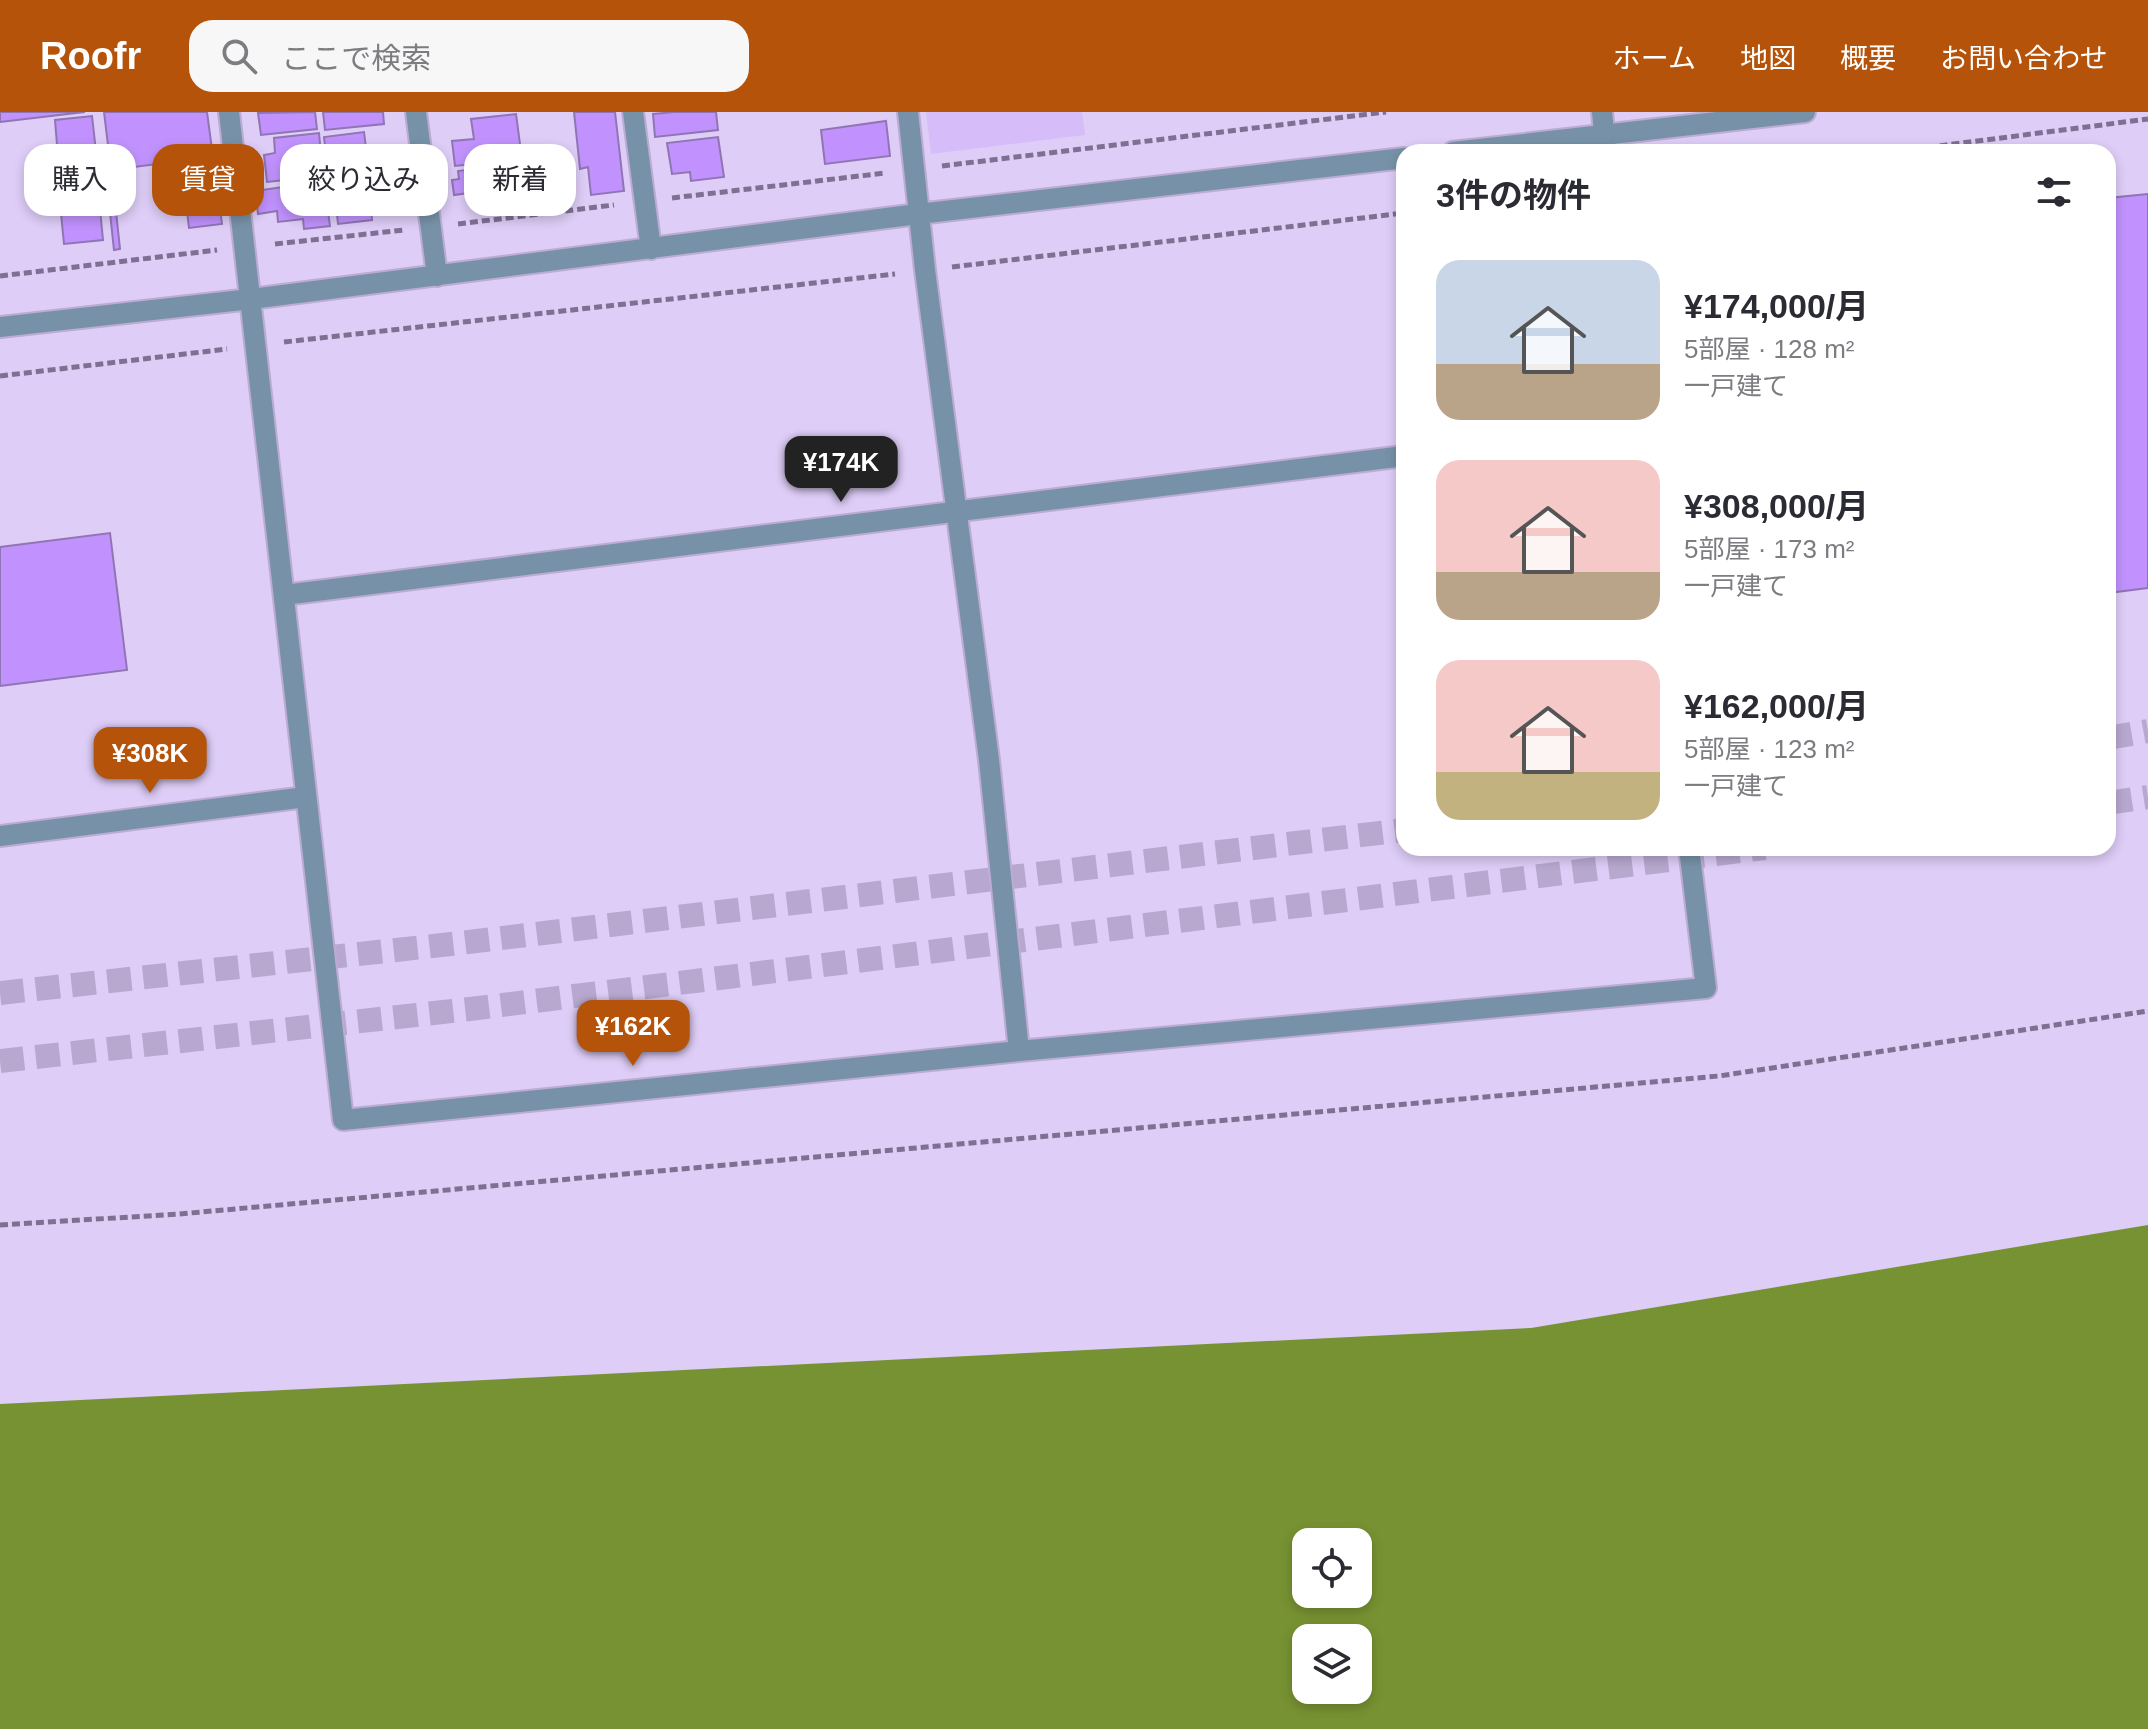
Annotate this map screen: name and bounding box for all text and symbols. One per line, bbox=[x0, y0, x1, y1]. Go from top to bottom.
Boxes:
search box bbox=[189, 20, 749, 92]
icon: search bbox=[217, 34, 261, 78]
text: Roofr bbox=[40, 35, 141, 77]
text: ここで検索 bbox=[281, 42, 431, 75]
text: ホーム bbox=[1613, 43, 1696, 74]
text: 地図 bbox=[1740, 43, 1796, 74]
text: 概要 bbox=[1840, 43, 1896, 74]
text: お問い合わせ bbox=[1940, 43, 2108, 74]
chip: 購入 bbox=[24, 144, 136, 216]
chip: 賃貸 bbox=[152, 144, 264, 216]
chip: 絞り込み bbox=[280, 144, 448, 216]
chip: 新着 bbox=[464, 144, 576, 216]
icon: filters bbox=[2032, 170, 2076, 214]
text: 3件の物件 bbox=[1436, 176, 1591, 214]
text: ¥174,000/月 bbox=[1684, 287, 1869, 325]
icon: home bbox=[1500, 292, 1596, 388]
text: 5部屋 · 128 m² bbox=[1684, 334, 1855, 364]
text: 一戸建て bbox=[1684, 371, 1788, 401]
pin: ¥174K bbox=[785, 436, 897, 504]
text: ¥174K bbox=[803, 447, 879, 477]
text: ¥308,000/月 bbox=[1684, 487, 1869, 525]
icon: home bbox=[1500, 492, 1596, 588]
text: 5部屋 · 173 m² bbox=[1684, 534, 1855, 564]
text: 一戸建て bbox=[1684, 571, 1788, 601]
text: ¥162,000/月 bbox=[1684, 687, 1869, 725]
icon: home bbox=[1500, 692, 1596, 788]
pin: ¥308K bbox=[94, 727, 206, 795]
text: 5部屋 · 123 m² bbox=[1684, 734, 1855, 764]
text: ¥308K bbox=[112, 738, 188, 768]
text: 一戸建て bbox=[1684, 771, 1788, 801]
pin: ¥162K bbox=[577, 1000, 689, 1068]
text: ¥162K bbox=[595, 1011, 671, 1041]
map controls bbox=[1292, 1528, 1372, 1704]
button: locate bbox=[1292, 1528, 1372, 1608]
button: layers bbox=[1292, 1624, 1372, 1704]

